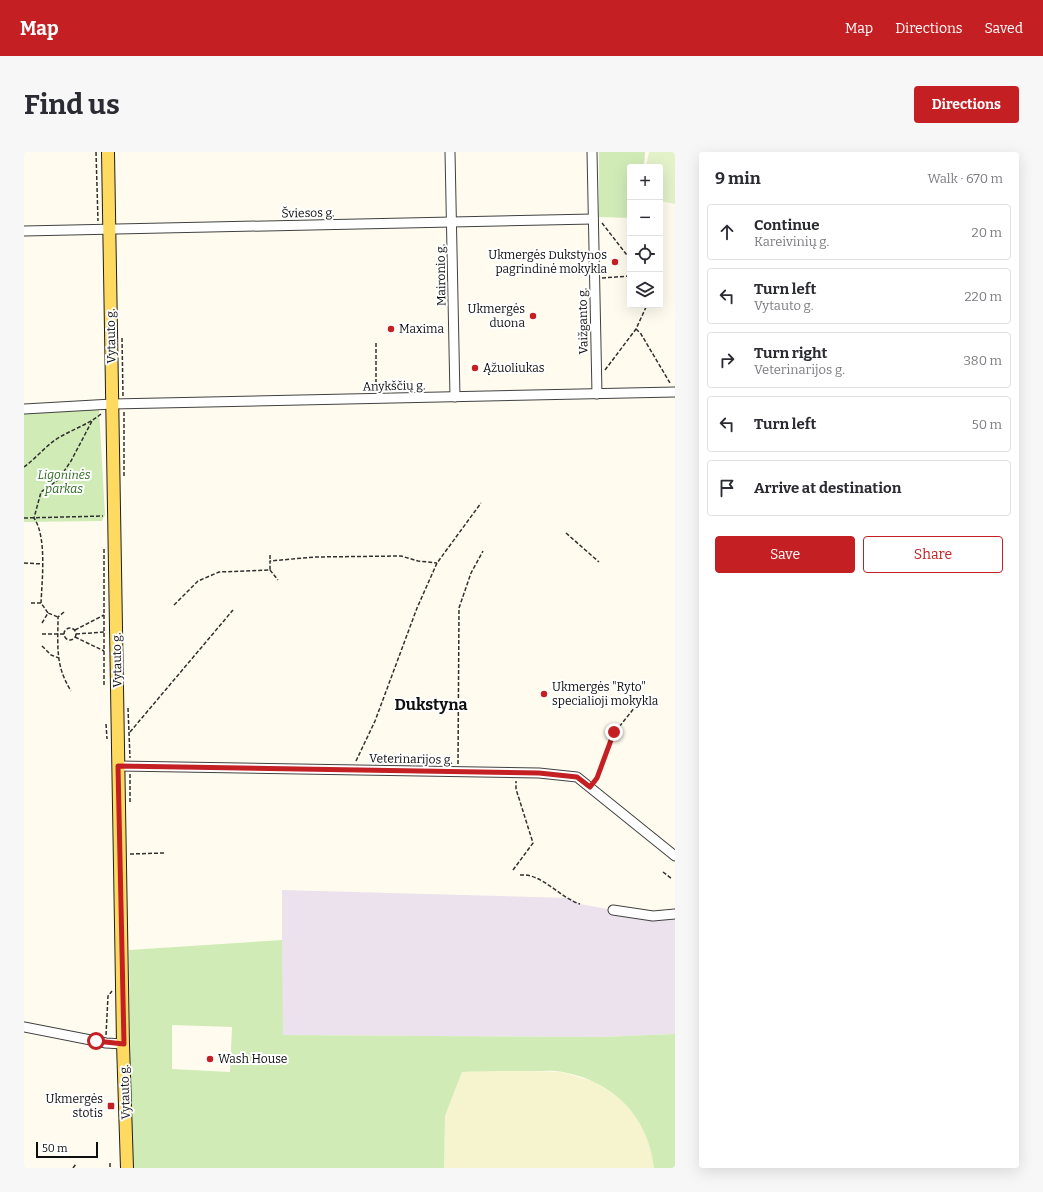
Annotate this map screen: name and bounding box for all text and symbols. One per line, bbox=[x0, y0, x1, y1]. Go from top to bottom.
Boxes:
text: Map bbox=[20, 17, 59, 40]
text: Map bbox=[845, 20, 873, 37]
text: Directions bbox=[895, 20, 963, 37]
text: Saved bbox=[985, 20, 1023, 37]
button: Directions bbox=[914, 86, 1019, 123]
text: Find us bbox=[24, 88, 120, 121]
map controls bbox=[627, 164, 663, 308]
button: + bbox=[627, 164, 663, 200]
text: 9 min bbox=[715, 168, 761, 189]
text: Walk · 670 m bbox=[928, 171, 1003, 186]
button: − bbox=[627, 200, 663, 236]
street label: Šviesos g. bbox=[281, 205, 335, 220]
text: Continue bbox=[754, 216, 820, 234]
icon: ahead bbox=[716, 221, 738, 243]
text: 20 m bbox=[972, 225, 1002, 240]
text: Kareivinių g. bbox=[754, 234, 829, 249]
button: locate bbox=[627, 236, 663, 272]
street label: Maironio g. bbox=[433, 244, 449, 306]
place label: Ukmergės Dukstynos pagrindinė mokykla bbox=[488, 248, 607, 276]
marker: Ukmergės Dukstynos pagrindinė mokykla bbox=[610, 257, 620, 267]
button: layers bbox=[627, 272, 663, 308]
text: Turn left bbox=[754, 280, 816, 298]
icon: left bbox=[716, 285, 738, 307]
street label: Vaižganto g. bbox=[575, 288, 591, 354]
text: 220 m bbox=[965, 289, 1002, 304]
text: Vytauto g. bbox=[754, 298, 814, 313]
place label: Ukmergės duona bbox=[467, 302, 525, 330]
street label: Vytauto g. bbox=[104, 308, 118, 364]
marker: Ukmergės duona bbox=[528, 311, 538, 321]
place label: Maxima bbox=[399, 322, 445, 336]
marker: Maxima bbox=[386, 324, 396, 334]
text: Turn right bbox=[754, 344, 827, 362]
icon: right bbox=[716, 349, 738, 371]
text: 380 m bbox=[963, 353, 1002, 368]
place label: Ąžuoliukas bbox=[483, 361, 545, 375]
text: Veterinarijos g. bbox=[754, 362, 845, 377]
marker: Ąžuoliukas bbox=[470, 363, 480, 373]
street label: Anykščių g. bbox=[363, 378, 425, 394]
icon: left bbox=[716, 413, 738, 435]
text: Turn left bbox=[754, 415, 816, 433]
text: 50 m bbox=[972, 417, 1002, 432]
park label: Ligoninės parkas bbox=[38, 468, 91, 496]
icon: arrive bbox=[716, 477, 738, 499]
text: Arrive at destination bbox=[754, 479, 901, 497]
button: Save bbox=[715, 536, 855, 573]
button: Share bbox=[863, 536, 1003, 573]
street label: Vytauto g. bbox=[110, 632, 124, 688]
place label: Ukmergės "Ryto" specialioji mokykla bbox=[552, 680, 659, 708]
marker: Ukmergės "Ryto" specialioji mokykla bbox=[539, 689, 549, 699]
district label: Dukstyna bbox=[395, 695, 467, 714]
route end bbox=[605, 723, 623, 741]
street label: Veterinarijos g. bbox=[369, 751, 453, 767]
route start bbox=[87, 1032, 105, 1050]
place label: Wash House bbox=[218, 1052, 287, 1066]
marker: Wash House bbox=[205, 1054, 215, 1064]
street label: Vytauto g. bbox=[117, 1064, 133, 1120]
place label: Ukmergės stotis bbox=[45, 1092, 103, 1120]
marker: Ukmergės stotis bbox=[106, 1101, 116, 1111]
scale bar bbox=[36, 1140, 98, 1159]
text: 50 m bbox=[42, 1142, 68, 1155]

